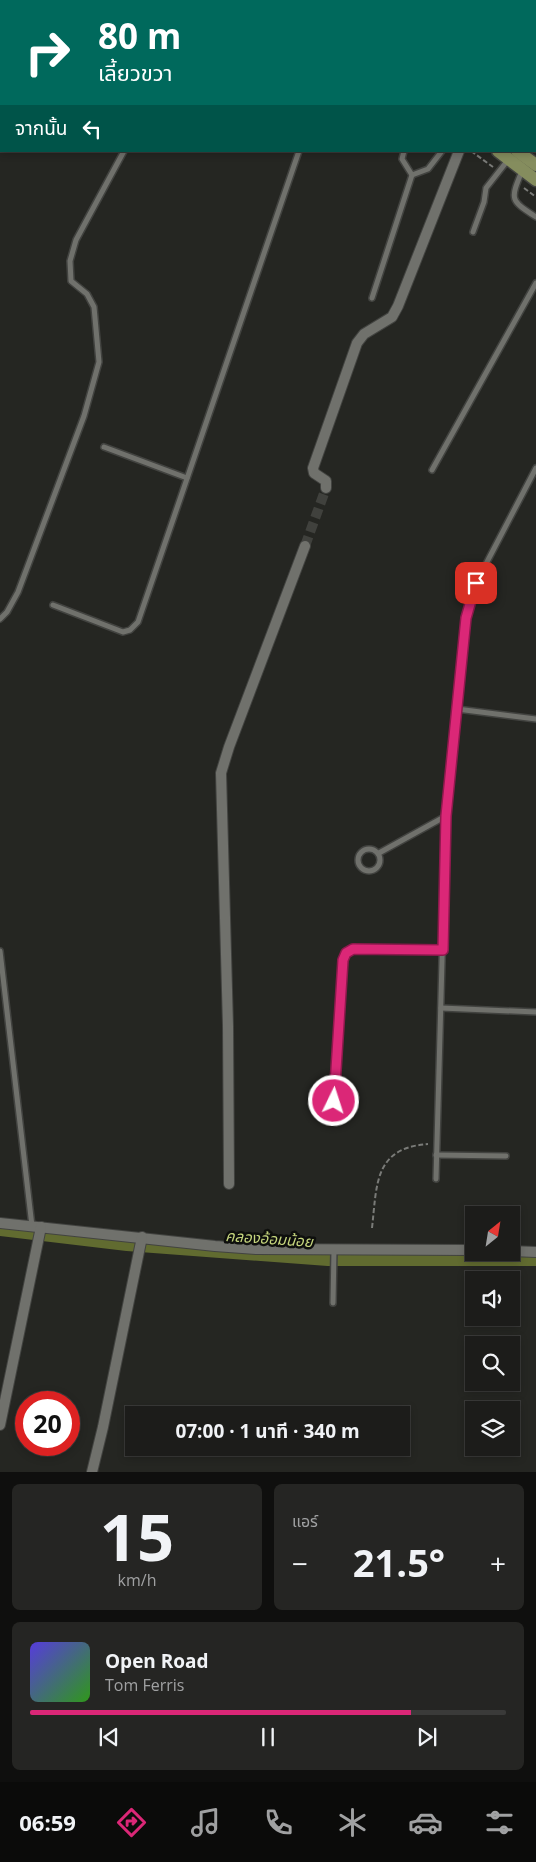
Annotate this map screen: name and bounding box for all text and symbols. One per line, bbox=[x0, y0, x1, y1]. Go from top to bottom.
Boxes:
text: 80 m bbox=[98, 12, 181, 59]
icon: right bbox=[15, 20, 80, 85]
text: เลี้ยวขวา bbox=[98, 57, 173, 87]
text: จากนั้น bbox=[15, 115, 68, 141]
icon: left bbox=[78, 115, 106, 143]
pin bbox=[455, 562, 497, 604]
icon: arrive bbox=[462, 569, 490, 597]
position arrow bbox=[307, 1074, 359, 1126]
north arrow bbox=[465, 1206, 520, 1261]
map controls bbox=[465, 1206, 520, 1456]
water label: คลองอ้อมน้อย bbox=[225, 1225, 315, 1251]
button: sound bbox=[465, 1271, 520, 1326]
button: search bbox=[465, 1336, 520, 1391]
speed limit sign: 20 bbox=[15, 1391, 80, 1456]
button: layers bbox=[465, 1401, 520, 1456]
text: 07:00 · 1 นาที · 340 m bbox=[175, 1418, 360, 1444]
text: 15 bbox=[100, 1492, 174, 1580]
text: แอร์ bbox=[292, 1510, 318, 1532]
text: 21.5° bbox=[353, 1536, 445, 1588]
text: − bbox=[292, 1544, 308, 1582]
text: + bbox=[490, 1544, 506, 1582]
text: km/h bbox=[118, 1569, 156, 1591]
text: Open Road bbox=[105, 1648, 209, 1674]
text: Tom Ferris bbox=[105, 1674, 184, 1696]
icon: previous bbox=[95, 1723, 123, 1751]
icon: pause bbox=[254, 1723, 282, 1751]
icon: next bbox=[413, 1723, 441, 1751]
icon: directions bbox=[114, 1805, 149, 1840]
icon: music bbox=[188, 1805, 223, 1840]
icon: phone bbox=[261, 1805, 296, 1840]
icon: climate bbox=[335, 1805, 370, 1840]
icon: car bbox=[408, 1805, 443, 1840]
icon: filters bbox=[482, 1805, 517, 1840]
text: 06:59 bbox=[19, 1807, 76, 1837]

